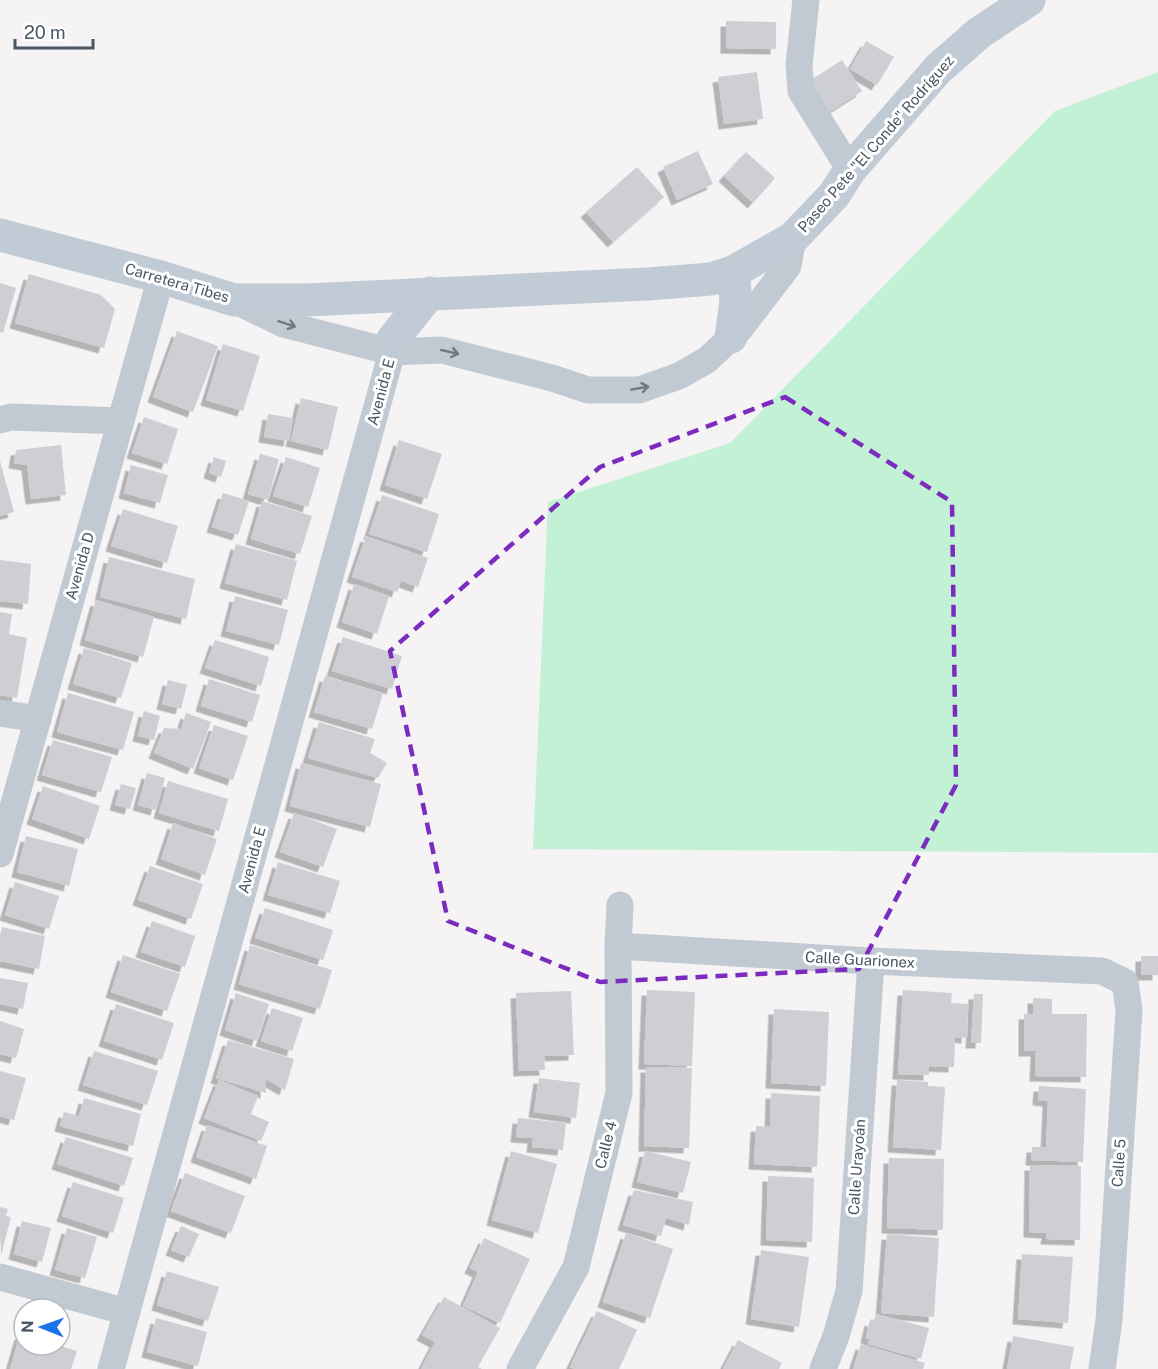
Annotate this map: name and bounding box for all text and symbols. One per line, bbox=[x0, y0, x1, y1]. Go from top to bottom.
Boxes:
scale bar bbox=[15, 12, 93, 50]
text: 20 m bbox=[24, 22, 66, 43]
street label: Paseo Pete "El Conde" Rodríguez bbox=[794, 52, 957, 236]
street label: Carretera Tibes bbox=[123, 260, 231, 306]
one-way arrow bbox=[278, 320, 296, 331]
one-way arrow bbox=[440, 347, 460, 358]
street label: Avenida E bbox=[363, 357, 398, 427]
one-way arrow bbox=[630, 382, 649, 393]
street label: Avenida D bbox=[62, 530, 97, 602]
street label: Avenida E bbox=[234, 825, 269, 895]
street label: Calle Guarionex bbox=[805, 948, 915, 971]
street label: Calle Urayoán bbox=[845, 1118, 868, 1216]
street label: Calle 4 bbox=[591, 1119, 620, 1170]
street label: Calle 5 bbox=[1108, 1138, 1129, 1188]
north arrow bbox=[12, 1297, 72, 1357]
text: N bbox=[18, 1320, 37, 1333]

